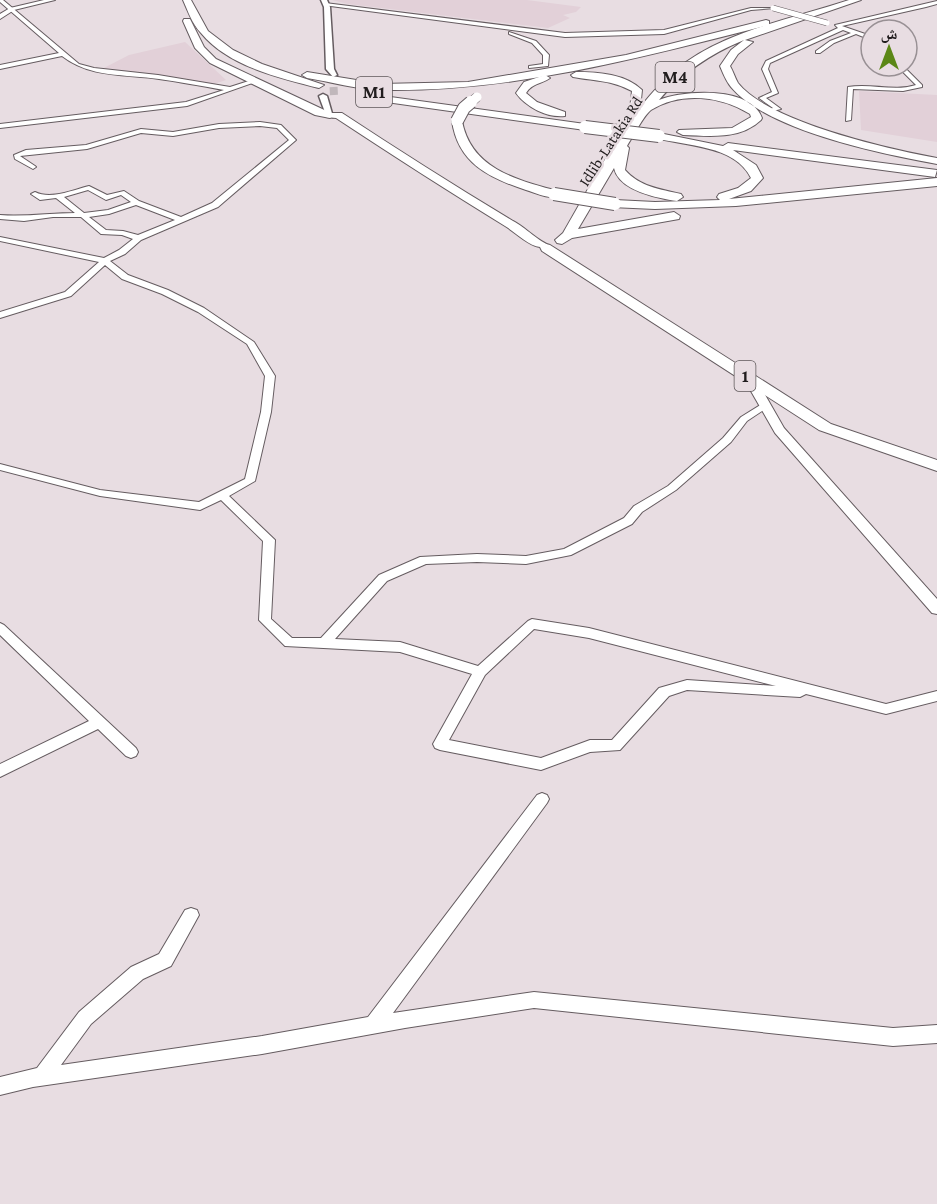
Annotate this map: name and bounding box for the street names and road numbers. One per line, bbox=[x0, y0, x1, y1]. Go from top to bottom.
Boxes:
road number: M4 bbox=[656, 62, 694, 92]
road number: M1 bbox=[356, 77, 392, 107]
street label: Idlib-Latakia Rd bbox=[575, 93, 646, 189]
road number: 1 bbox=[734, 361, 756, 391]

